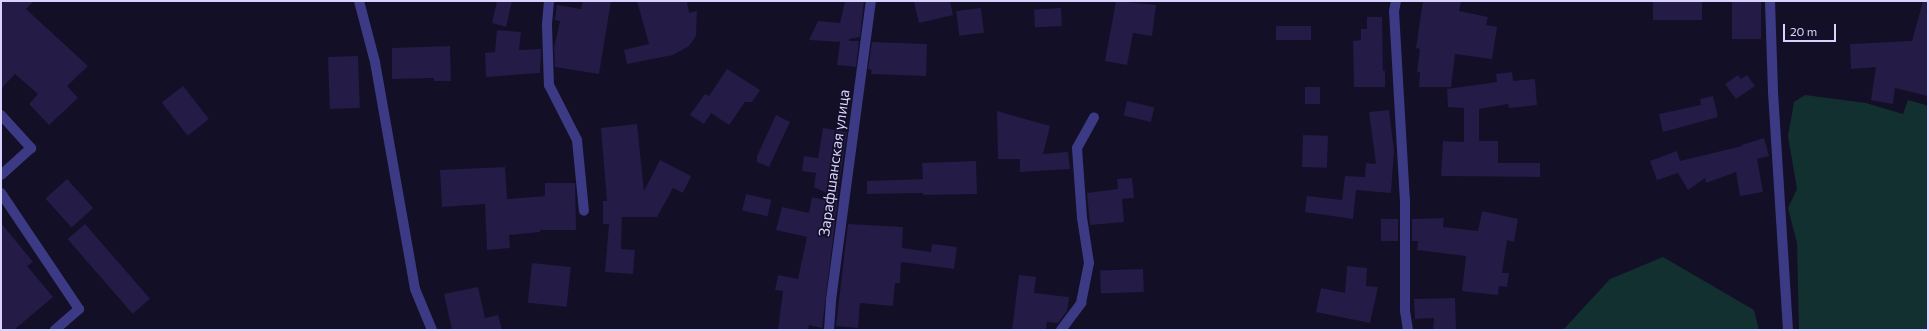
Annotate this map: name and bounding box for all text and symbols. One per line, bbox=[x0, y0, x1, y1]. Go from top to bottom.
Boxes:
scale bar bbox=[1785, 16, 1838, 42]
text: 20 m bbox=[1790, 24, 1817, 38]
street label: Зарафшанская улица bbox=[815, 88, 853, 238]

